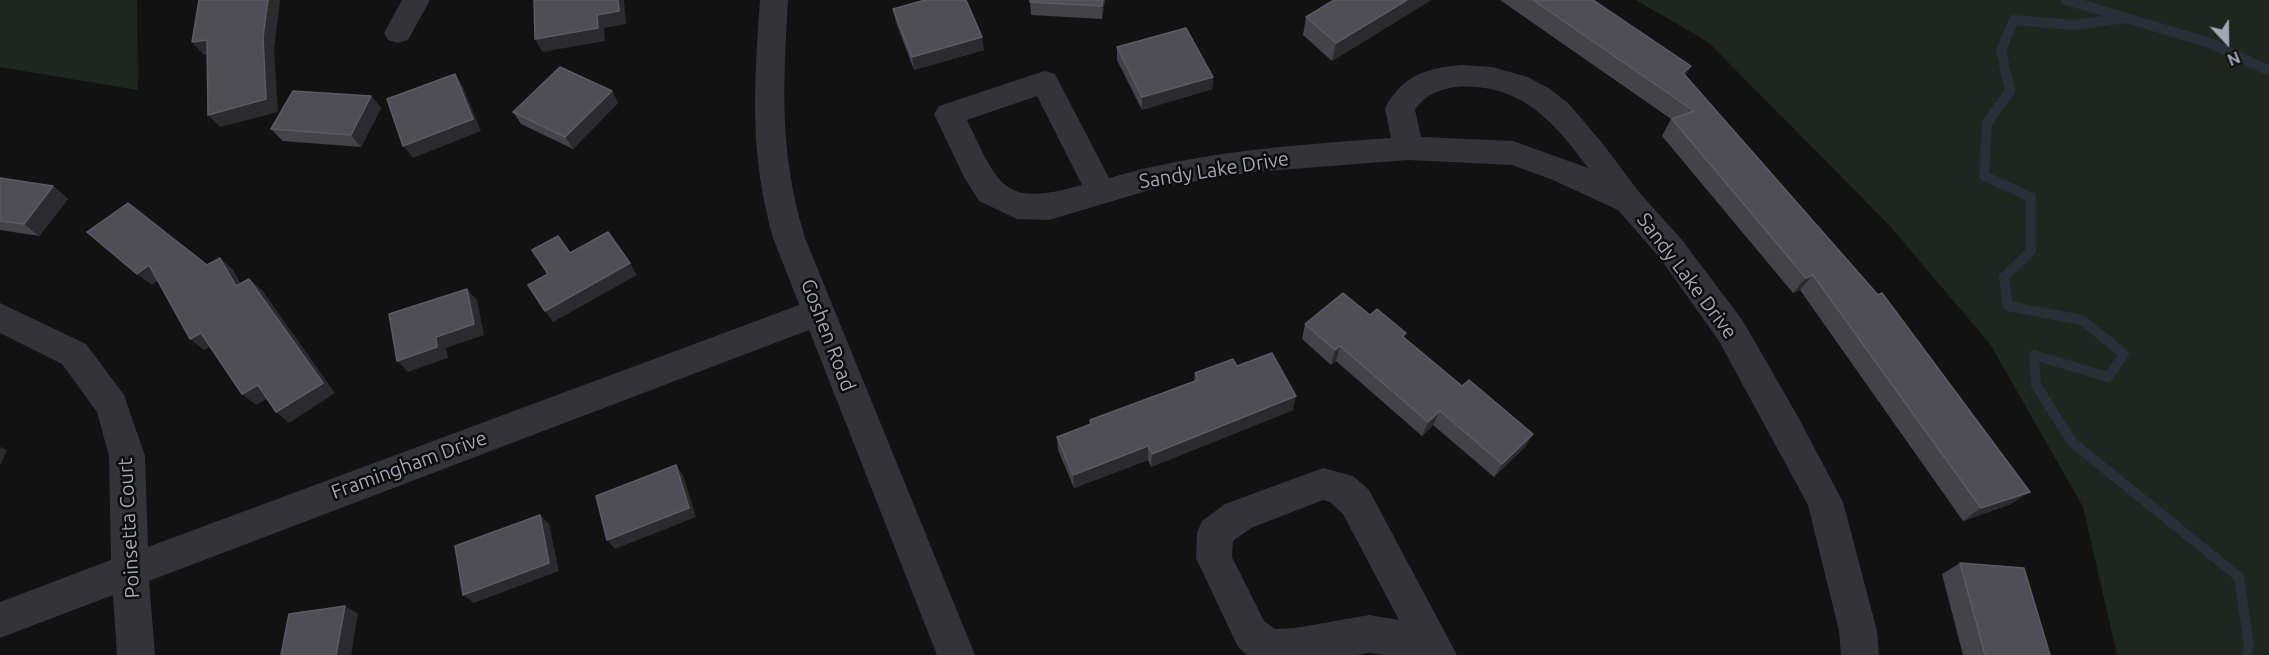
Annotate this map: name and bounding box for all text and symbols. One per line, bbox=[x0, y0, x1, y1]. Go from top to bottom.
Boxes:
north arrow bbox=[2197, 12, 2257, 72]
text: N bbox=[2225, 48, 2243, 69]
street label: Sandy Lake Drive bbox=[1137, 146, 1291, 194]
street label: Sandy Lake Drive bbox=[1632, 208, 1742, 344]
street label: Goshen Road bbox=[796, 276, 860, 394]
street label: Framingham Drive bbox=[328, 426, 490, 504]
street label: Poinsetta Court bbox=[113, 457, 145, 599]

